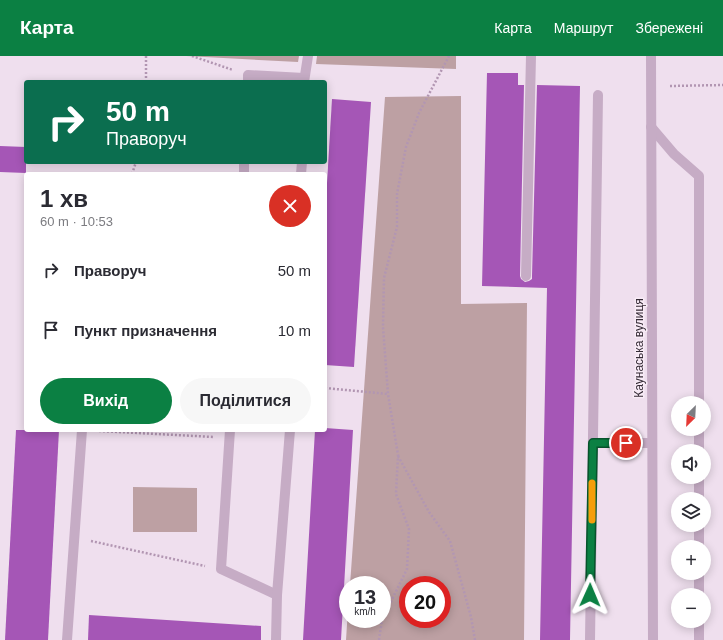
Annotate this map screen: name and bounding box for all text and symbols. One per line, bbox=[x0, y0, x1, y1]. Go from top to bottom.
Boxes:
text: Карта bbox=[20, 17, 74, 38]
text: Карта bbox=[494, 20, 532, 36]
text: Маршрут bbox=[554, 20, 613, 36]
text: Збережені bbox=[635, 20, 703, 36]
icon: right bbox=[40, 96, 92, 148]
text: 50 m bbox=[106, 96, 170, 127]
text: Праворуч bbox=[106, 129, 187, 149]
text: 1 хв bbox=[40, 185, 88, 212]
button: close bbox=[269, 185, 311, 227]
text: 60 m · 10:53 bbox=[40, 214, 113, 229]
icon: right bbox=[40, 259, 62, 281]
text: Праворуч bbox=[74, 262, 147, 279]
text: 50 m bbox=[278, 262, 311, 279]
street label: Каунаська вулиця bbox=[632, 298, 646, 398]
icon: arrive bbox=[40, 319, 62, 341]
text: Пункт призначення bbox=[74, 322, 217, 339]
text: 10 m bbox=[278, 322, 311, 339]
button: Вихід bbox=[40, 378, 172, 424]
button: Поділитися bbox=[180, 378, 311, 424]
north arrow bbox=[671, 396, 711, 436]
map controls bbox=[671, 396, 711, 628]
pin bbox=[609, 426, 643, 460]
icon: arrive bbox=[615, 432, 637, 454]
button: sound bbox=[671, 444, 711, 484]
button: layers bbox=[671, 492, 711, 532]
button: + bbox=[671, 540, 711, 580]
position arrow bbox=[569, 574, 611, 616]
speed limit sign: 20 bbox=[399, 576, 451, 628]
text: 13 bbox=[354, 586, 376, 608]
button: − bbox=[671, 588, 711, 628]
text: km/h bbox=[354, 606, 376, 617]

